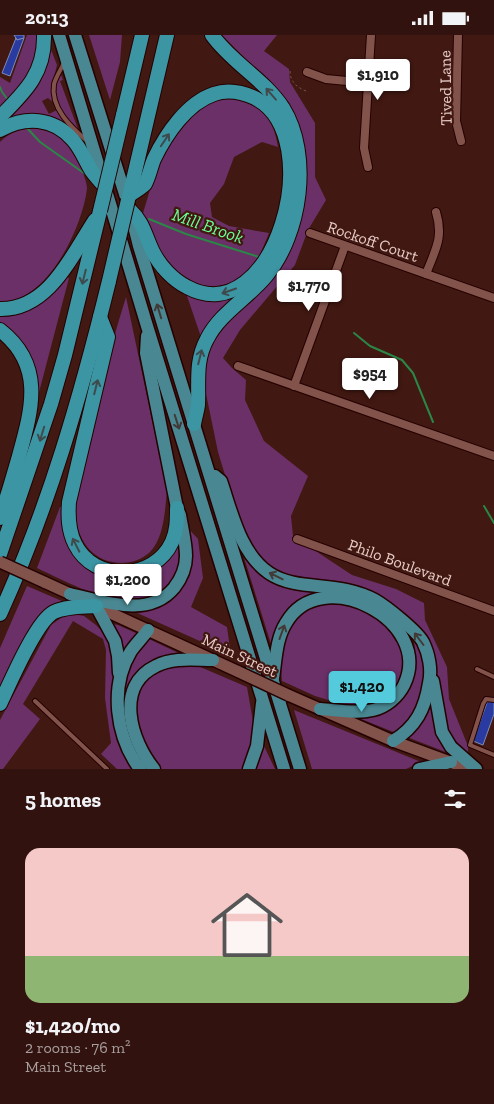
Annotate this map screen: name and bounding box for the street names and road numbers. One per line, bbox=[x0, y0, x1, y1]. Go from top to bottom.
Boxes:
street label: Tived Lane bbox=[435, 50, 456, 126]
street label: Rockoff Court bbox=[325, 217, 421, 266]
street label: Philo Boulevard bbox=[346, 535, 454, 590]
street label: Main Street bbox=[199, 630, 281, 681]

